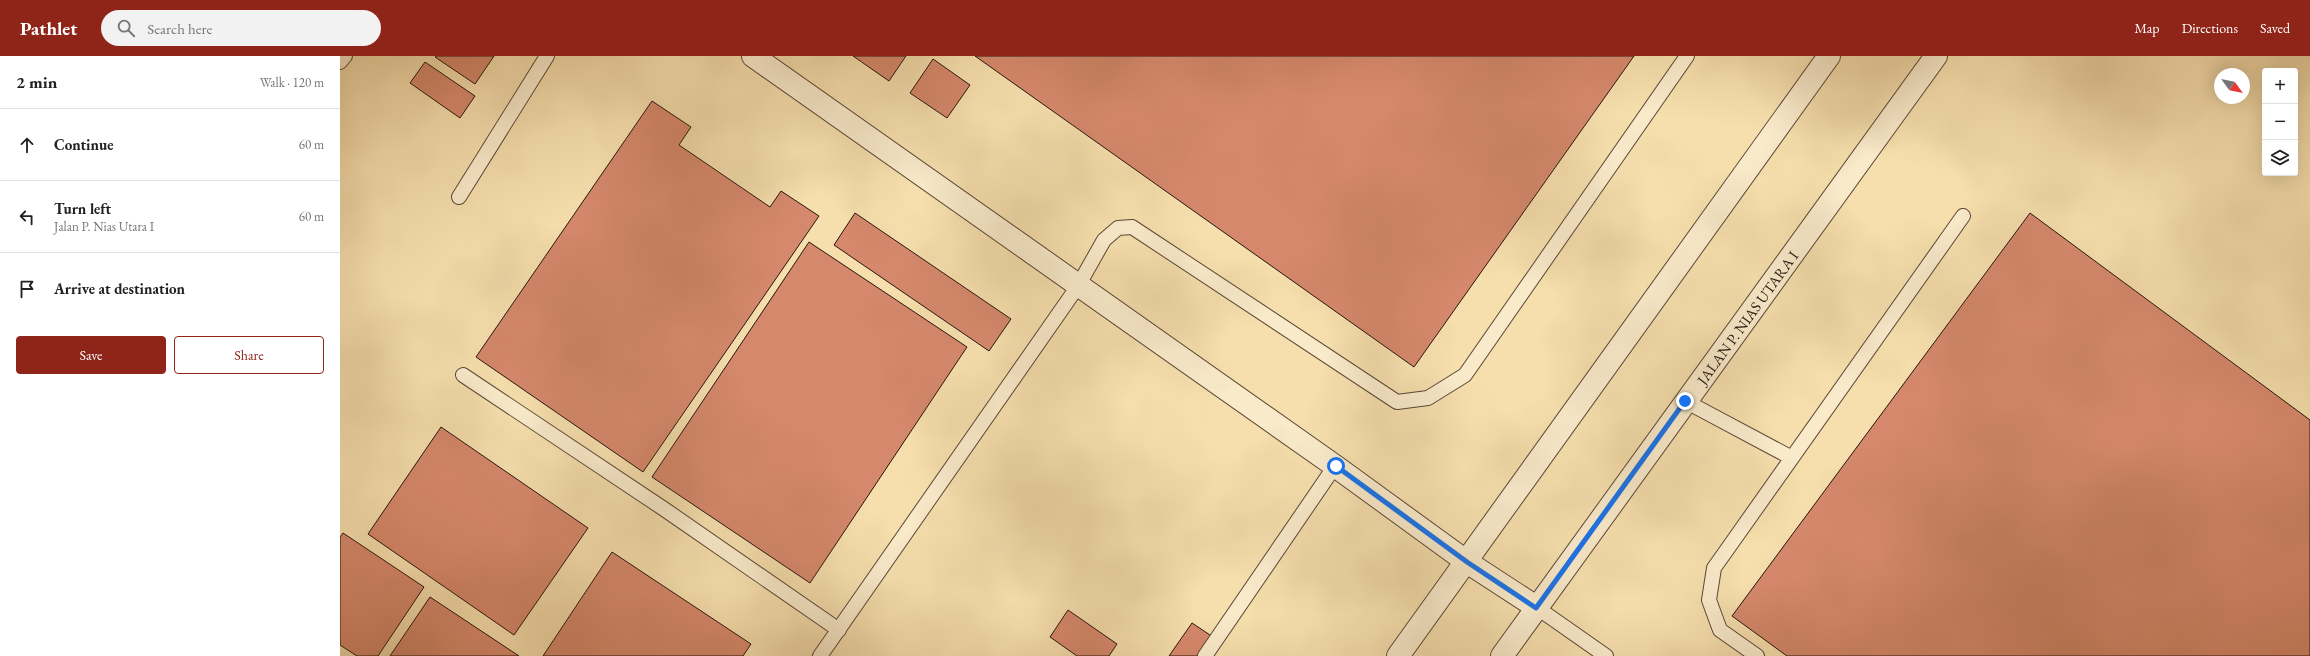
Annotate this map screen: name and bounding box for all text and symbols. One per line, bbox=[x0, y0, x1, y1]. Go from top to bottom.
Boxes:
search box bbox=[101, 10, 381, 46]
text: Pathlet bbox=[20, 16, 77, 41]
icon: search bbox=[115, 17, 137, 39]
text: Search here bbox=[147, 19, 212, 38]
text: Map bbox=[2134, 19, 2160, 37]
text: Directions bbox=[2182, 19, 2238, 37]
text: Saved bbox=[2260, 19, 2290, 37]
north arrow bbox=[2214, 68, 2250, 104]
map controls bbox=[2262, 68, 2298, 176]
button: + bbox=[2262, 68, 2298, 104]
text: 2 min bbox=[16, 71, 57, 93]
text: Walk · 120 m bbox=[260, 74, 324, 91]
button: − bbox=[2262, 104, 2298, 140]
icon: ahead bbox=[16, 134, 38, 156]
text: Continue bbox=[54, 135, 114, 154]
text: 60 m bbox=[299, 136, 324, 153]
button: layers bbox=[2262, 140, 2298, 176]
text: Turn left bbox=[54, 199, 111, 218]
icon: left bbox=[16, 206, 38, 228]
text: 60 m bbox=[299, 208, 324, 225]
text: Jalan P. Nias Utara I bbox=[54, 218, 154, 235]
street label: JALAN P. NIAS UTARA I bbox=[1691, 247, 1802, 390]
icon: arrive bbox=[16, 278, 38, 300]
text: Arrive at destination bbox=[54, 279, 185, 298]
button: Save bbox=[16, 336, 166, 374]
button: Share bbox=[174, 336, 324, 374]
route end bbox=[1676, 392, 1694, 410]
route start bbox=[1327, 457, 1345, 475]

